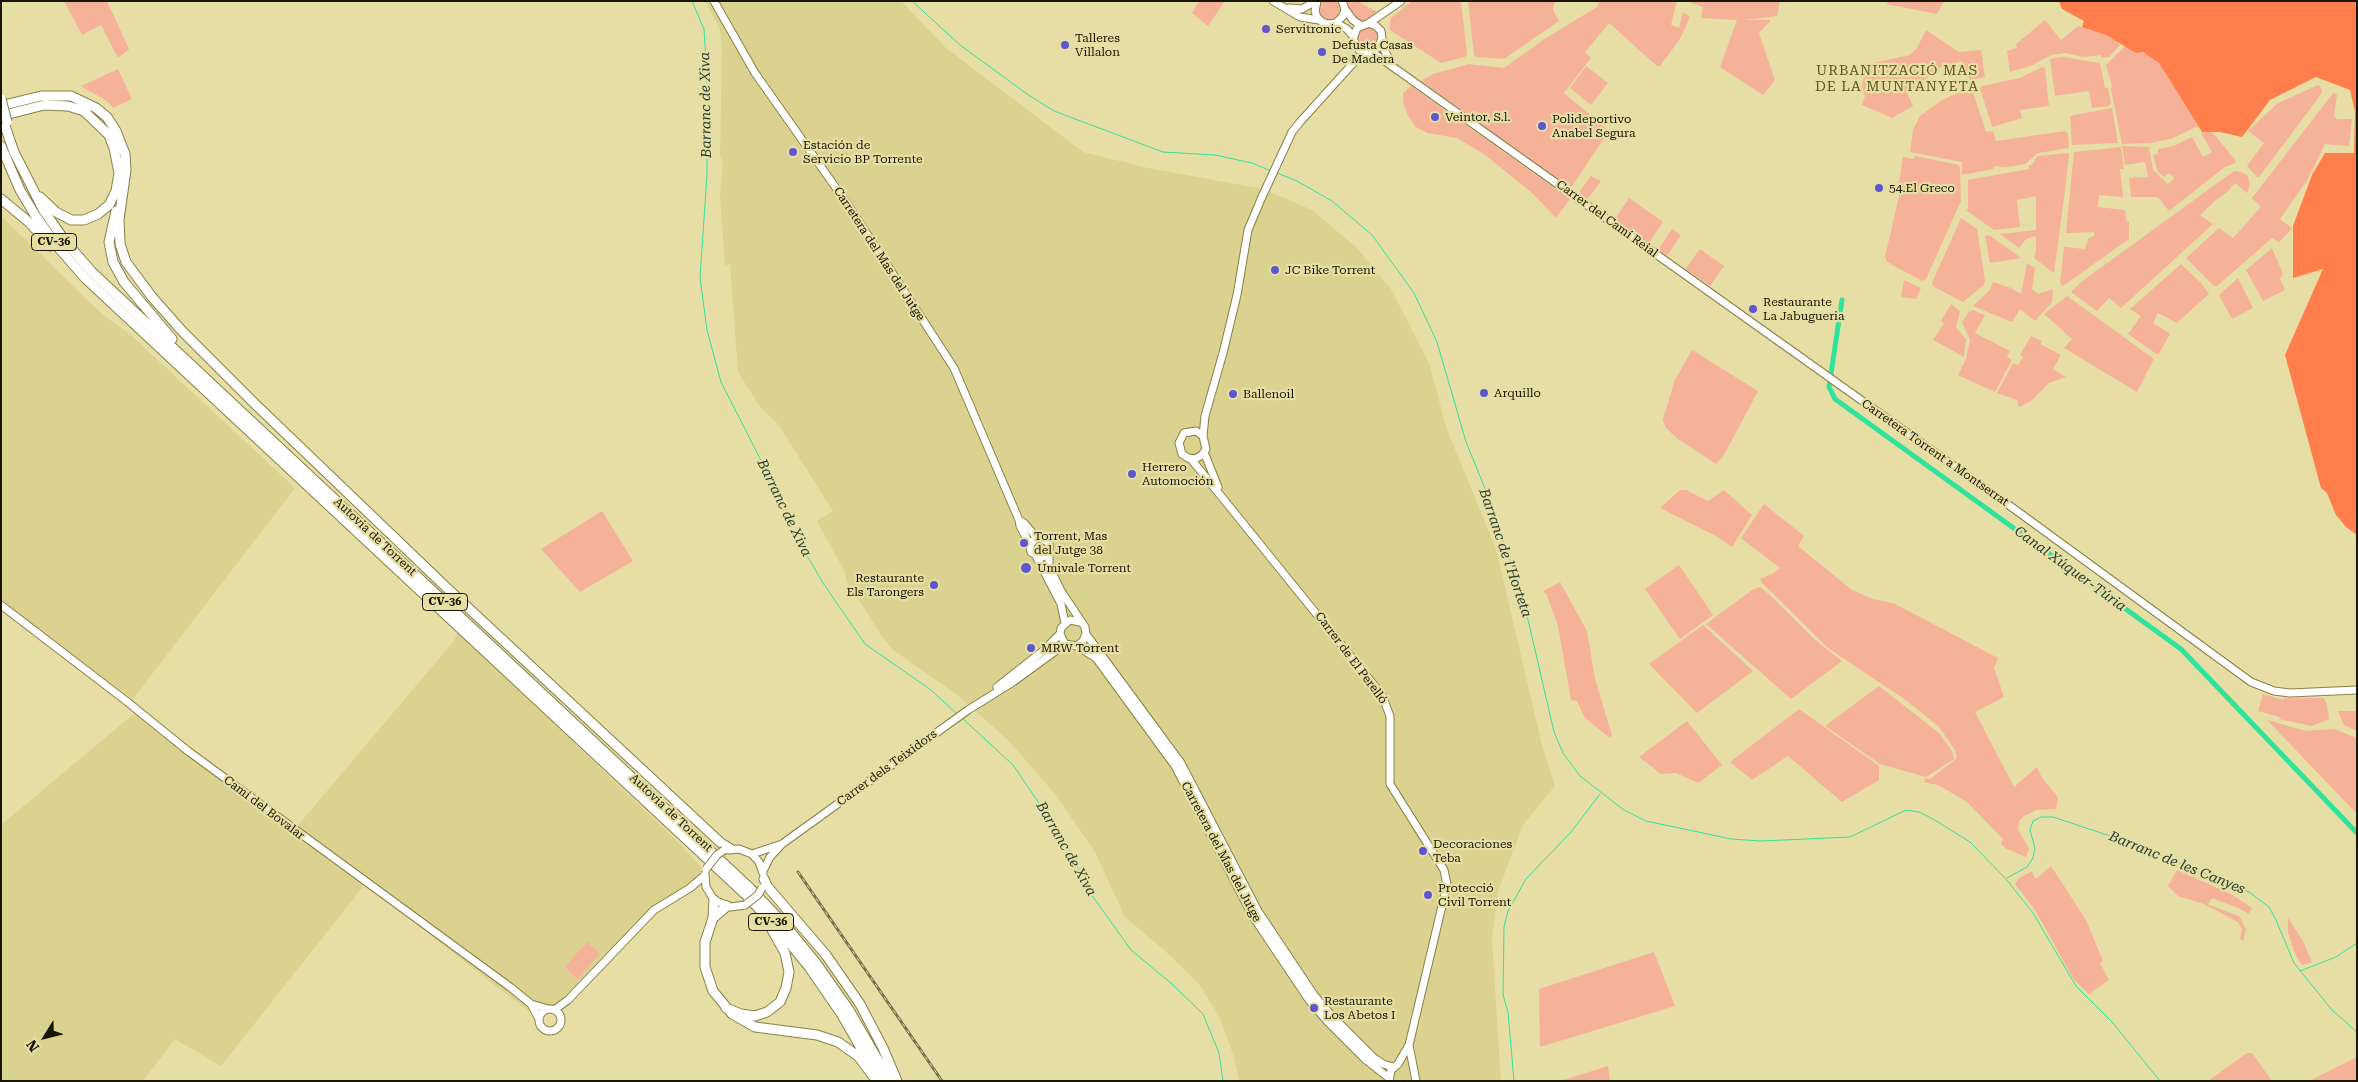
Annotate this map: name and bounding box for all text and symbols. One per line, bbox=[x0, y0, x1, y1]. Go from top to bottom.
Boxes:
place label: Servitronic bbox=[1276, 22, 1341, 36]
marker: Servitronic bbox=[1260, 23, 1272, 35]
place label: Talleres Villalon bbox=[1075, 31, 1120, 59]
place label: Defusta Casas De Madera bbox=[1332, 38, 1413, 66]
marker: Talleres Villalon bbox=[1059, 39, 1071, 51]
marker: Defusta Casas De Madera bbox=[1316, 46, 1328, 58]
water label: Barranc de Xiva bbox=[697, 52, 715, 158]
district label: URBANITZACIÓ MAS DE LA MUNTANYETA bbox=[1813, 63, 1981, 95]
place label: Veintor, S.l. bbox=[1445, 110, 1511, 124]
marker: Veintor, S.l. bbox=[1429, 111, 1441, 123]
place label: Polideportivo Anabel Segura bbox=[1552, 112, 1635, 140]
marker: Polideportivo Anabel Segura bbox=[1536, 120, 1548, 132]
place label: Estación de Servicio BP Torrente bbox=[803, 138, 923, 166]
marker: Estación de Servicio BP Torrente bbox=[787, 146, 799, 158]
street label: Carrer del Camí Reial bbox=[1553, 177, 1661, 261]
place label: 54.El Greco bbox=[1889, 181, 1955, 195]
marker: 54.El Greco bbox=[1873, 182, 1885, 194]
street label: Carretera del Mas del Jutge bbox=[830, 184, 928, 324]
road number: CV-36 bbox=[32, 233, 76, 250]
place label: JC Bike Torrent bbox=[1285, 263, 1375, 277]
marker: JC Bike Torrent bbox=[1269, 264, 1281, 276]
place label: Restaurante La Jabugueria bbox=[1763, 295, 1844, 323]
marker: Restaurante La Jabugueria bbox=[1747, 303, 1759, 315]
place label: Arquillo bbox=[1494, 386, 1541, 400]
place label: Ballenoil bbox=[1243, 387, 1294, 401]
marker: Arquillo bbox=[1478, 387, 1490, 399]
marker: Ballenoil bbox=[1227, 388, 1239, 400]
street label: Carretera Torrent a Montserrat bbox=[1859, 397, 2011, 509]
water label: Barranc de Xiva bbox=[753, 457, 815, 559]
place label: Herrero Automoción bbox=[1142, 460, 1213, 488]
marker: Herrero Automoción bbox=[1126, 468, 1138, 480]
water label: Barranc de l'Horteta bbox=[1475, 486, 1535, 620]
street label: Autovia de Torrent bbox=[331, 495, 419, 579]
water label: Canal Xúquer-Túria bbox=[2011, 523, 2129, 615]
place label: Torrent, Mas del Jutge 38 bbox=[1034, 529, 1107, 557]
marker: Torrent, Mas del Jutge 38 bbox=[1018, 537, 1030, 549]
marker: Umivale Torrent bbox=[1019, 561, 1033, 575]
place label: Umivale Torrent bbox=[1037, 561, 1131, 575]
place label: Restaurante Els Tarongers bbox=[846, 571, 924, 599]
marker: Restaurante Els Tarongers bbox=[928, 579, 940, 591]
road number: CV-36 bbox=[422, 594, 468, 610]
street label: Carrer de El Perelló bbox=[1312, 609, 1390, 707]
place label: MRW Torrent bbox=[1041, 641, 1119, 655]
marker: MRW Torrent bbox=[1025, 642, 1037, 654]
street label: Carrer dels Teixidors bbox=[834, 727, 940, 809]
street label: Autovia de Torrent bbox=[627, 771, 715, 855]
street label: Camí del Bovalar bbox=[221, 773, 307, 843]
street label: Carretera del Mas del Jutge bbox=[1178, 779, 1264, 925]
water label: Barranc de Xiva bbox=[1032, 799, 1100, 899]
water label: Barranc de les Canyes bbox=[2106, 828, 2248, 898]
place label: Decoraciones Teba bbox=[1433, 837, 1512, 865]
marker: Decoraciones Teba bbox=[1417, 845, 1429, 857]
place label: Protecció Civil Torrent bbox=[1438, 881, 1511, 909]
marker: Protecció Civil Torrent bbox=[1422, 889, 1434, 901]
road number: CV-36 bbox=[748, 914, 794, 930]
place label: Restaurante Los Abetos I bbox=[1324, 994, 1395, 1022]
marker: Restaurante Los Abetos I bbox=[1308, 1002, 1320, 1014]
north arrow bbox=[20, 1012, 70, 1062]
text: N bbox=[23, 1037, 43, 1055]

